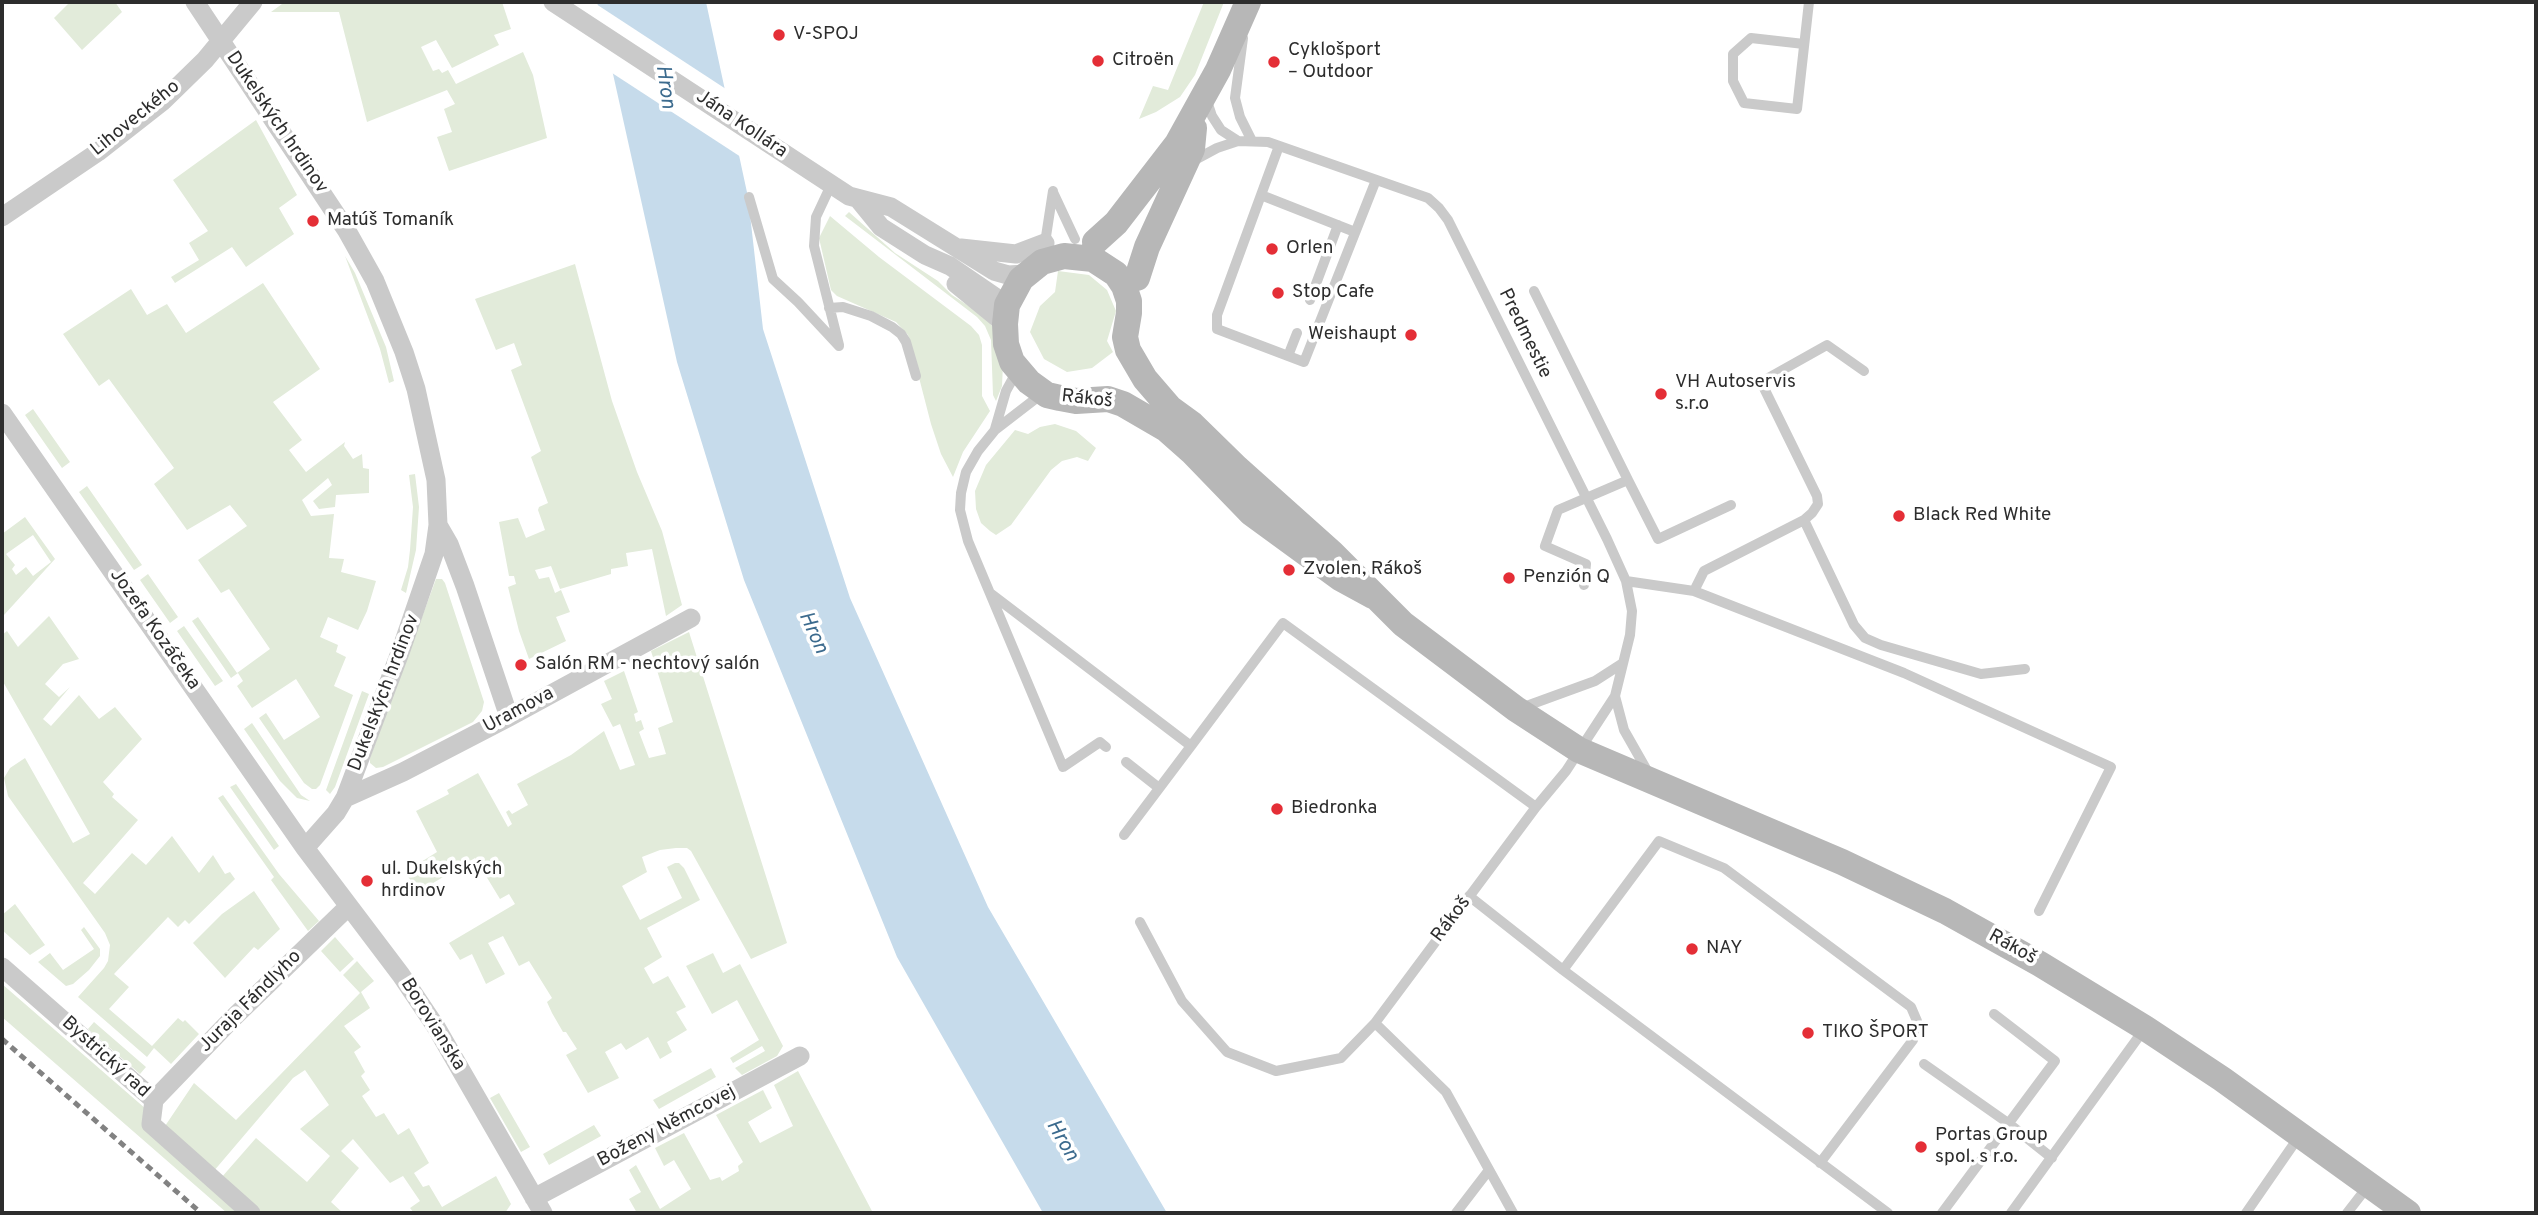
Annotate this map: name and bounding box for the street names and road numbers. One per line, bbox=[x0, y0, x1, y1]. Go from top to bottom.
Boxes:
street label: Dukelských hrdinov bbox=[220, 48, 332, 198]
street label: Lihoveckého bbox=[87, 76, 185, 162]
street label: Jána Kollára bbox=[691, 86, 791, 164]
street label: Predmestie bbox=[1492, 285, 1556, 383]
street label: Rákoš bbox=[1060, 386, 1114, 414]
street label: Jozefa Kozáčeka bbox=[104, 565, 204, 695]
street label: Dukelských hrdinov bbox=[345, 611, 425, 775]
street label: Uramova bbox=[480, 683, 558, 739]
street label: Rákoš bbox=[1427, 893, 1477, 947]
street label: Rákoš bbox=[1984, 926, 2040, 970]
street label: Juraja Fándlyho bbox=[195, 946, 307, 1058]
street label: Borovianska bbox=[395, 975, 469, 1075]
street label: Bystrický rad bbox=[56, 1012, 154, 1104]
street label: Boženy Němcovej bbox=[594, 1081, 740, 1173]

